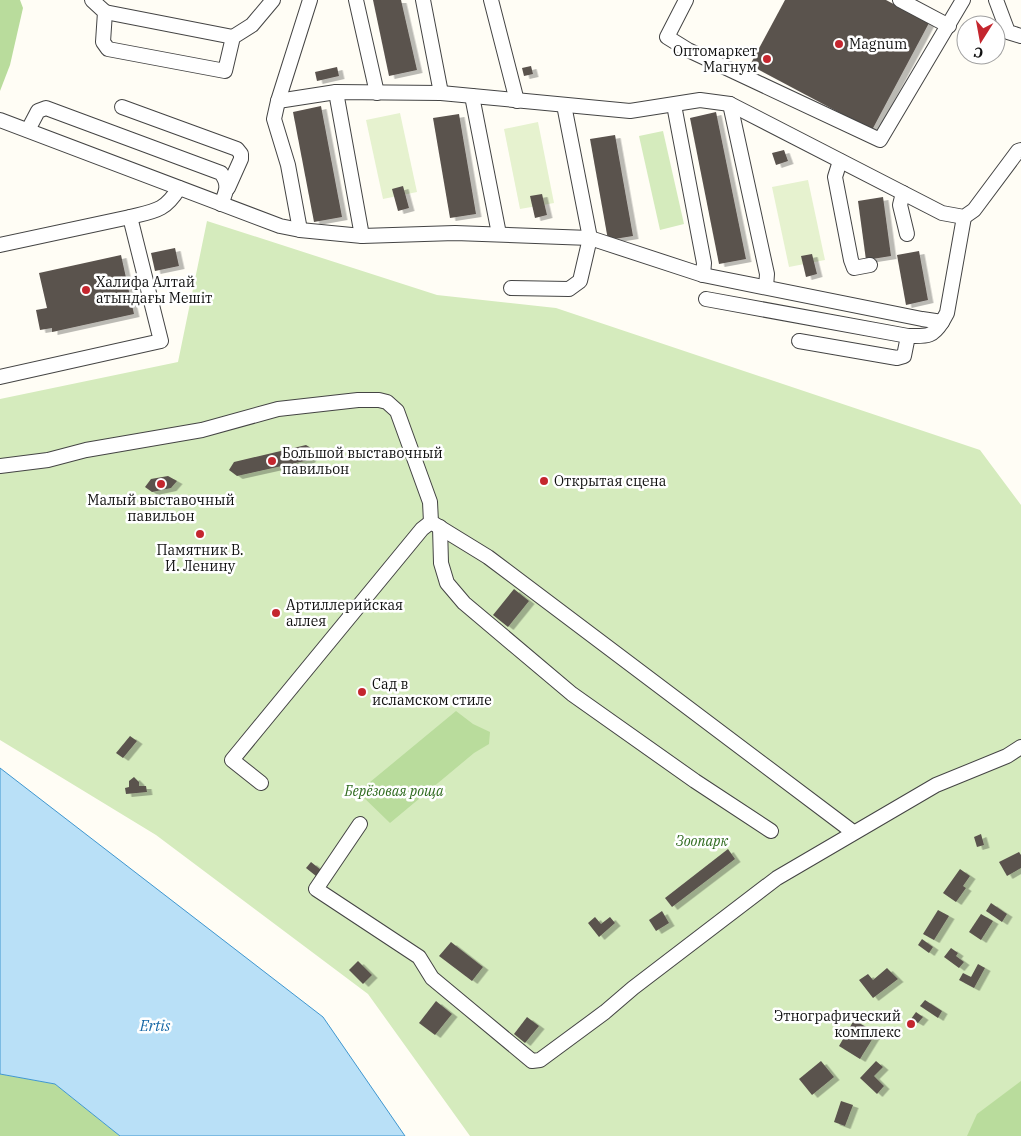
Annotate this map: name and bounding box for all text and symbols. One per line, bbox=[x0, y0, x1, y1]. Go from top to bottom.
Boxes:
north arrow bbox=[956, 15, 1006, 65]
place label: Magnum bbox=[849, 35, 907, 53]
marker: Magnum bbox=[833, 38, 845, 50]
place label: Оптомаркет Магнум bbox=[673, 42, 757, 76]
text: С bbox=[972, 43, 985, 62]
marker: Оптомаркет Магнум bbox=[761, 53, 773, 65]
place label: Халифа Алтай атындағы Мешіт bbox=[96, 273, 212, 307]
marker: Халифа Алтай атындағы Мешіт bbox=[80, 284, 92, 296]
place label: Большой выставочный павильон bbox=[282, 444, 443, 478]
marker: Большой выставочный павильон bbox=[266, 455, 278, 467]
place label: Открытая сцена bbox=[554, 472, 667, 490]
marker: Открытая сцена bbox=[538, 475, 550, 487]
marker: Малый выставочный павильон bbox=[155, 478, 167, 490]
place label: Малый выставочный павильон bbox=[87, 491, 235, 525]
marker: Памятник В. И. Ленину bbox=[194, 528, 206, 540]
place label: Памятник В. И. Ленину bbox=[156, 541, 244, 575]
place label: Артиллерийская аллея bbox=[286, 596, 403, 630]
marker: Артиллерийская аллея bbox=[270, 607, 282, 619]
place label: Сад в исламском стиле bbox=[372, 675, 492, 709]
marker: Сад в исламском стиле bbox=[356, 686, 368, 698]
park label: Берёзовая роща bbox=[344, 782, 444, 800]
park label: Зоопарк bbox=[676, 832, 729, 850]
place label: Этнографический комплекс bbox=[774, 1007, 901, 1041]
water label: Ertis bbox=[139, 1016, 171, 1035]
marker: Этнографический комплекс bbox=[905, 1018, 917, 1030]

